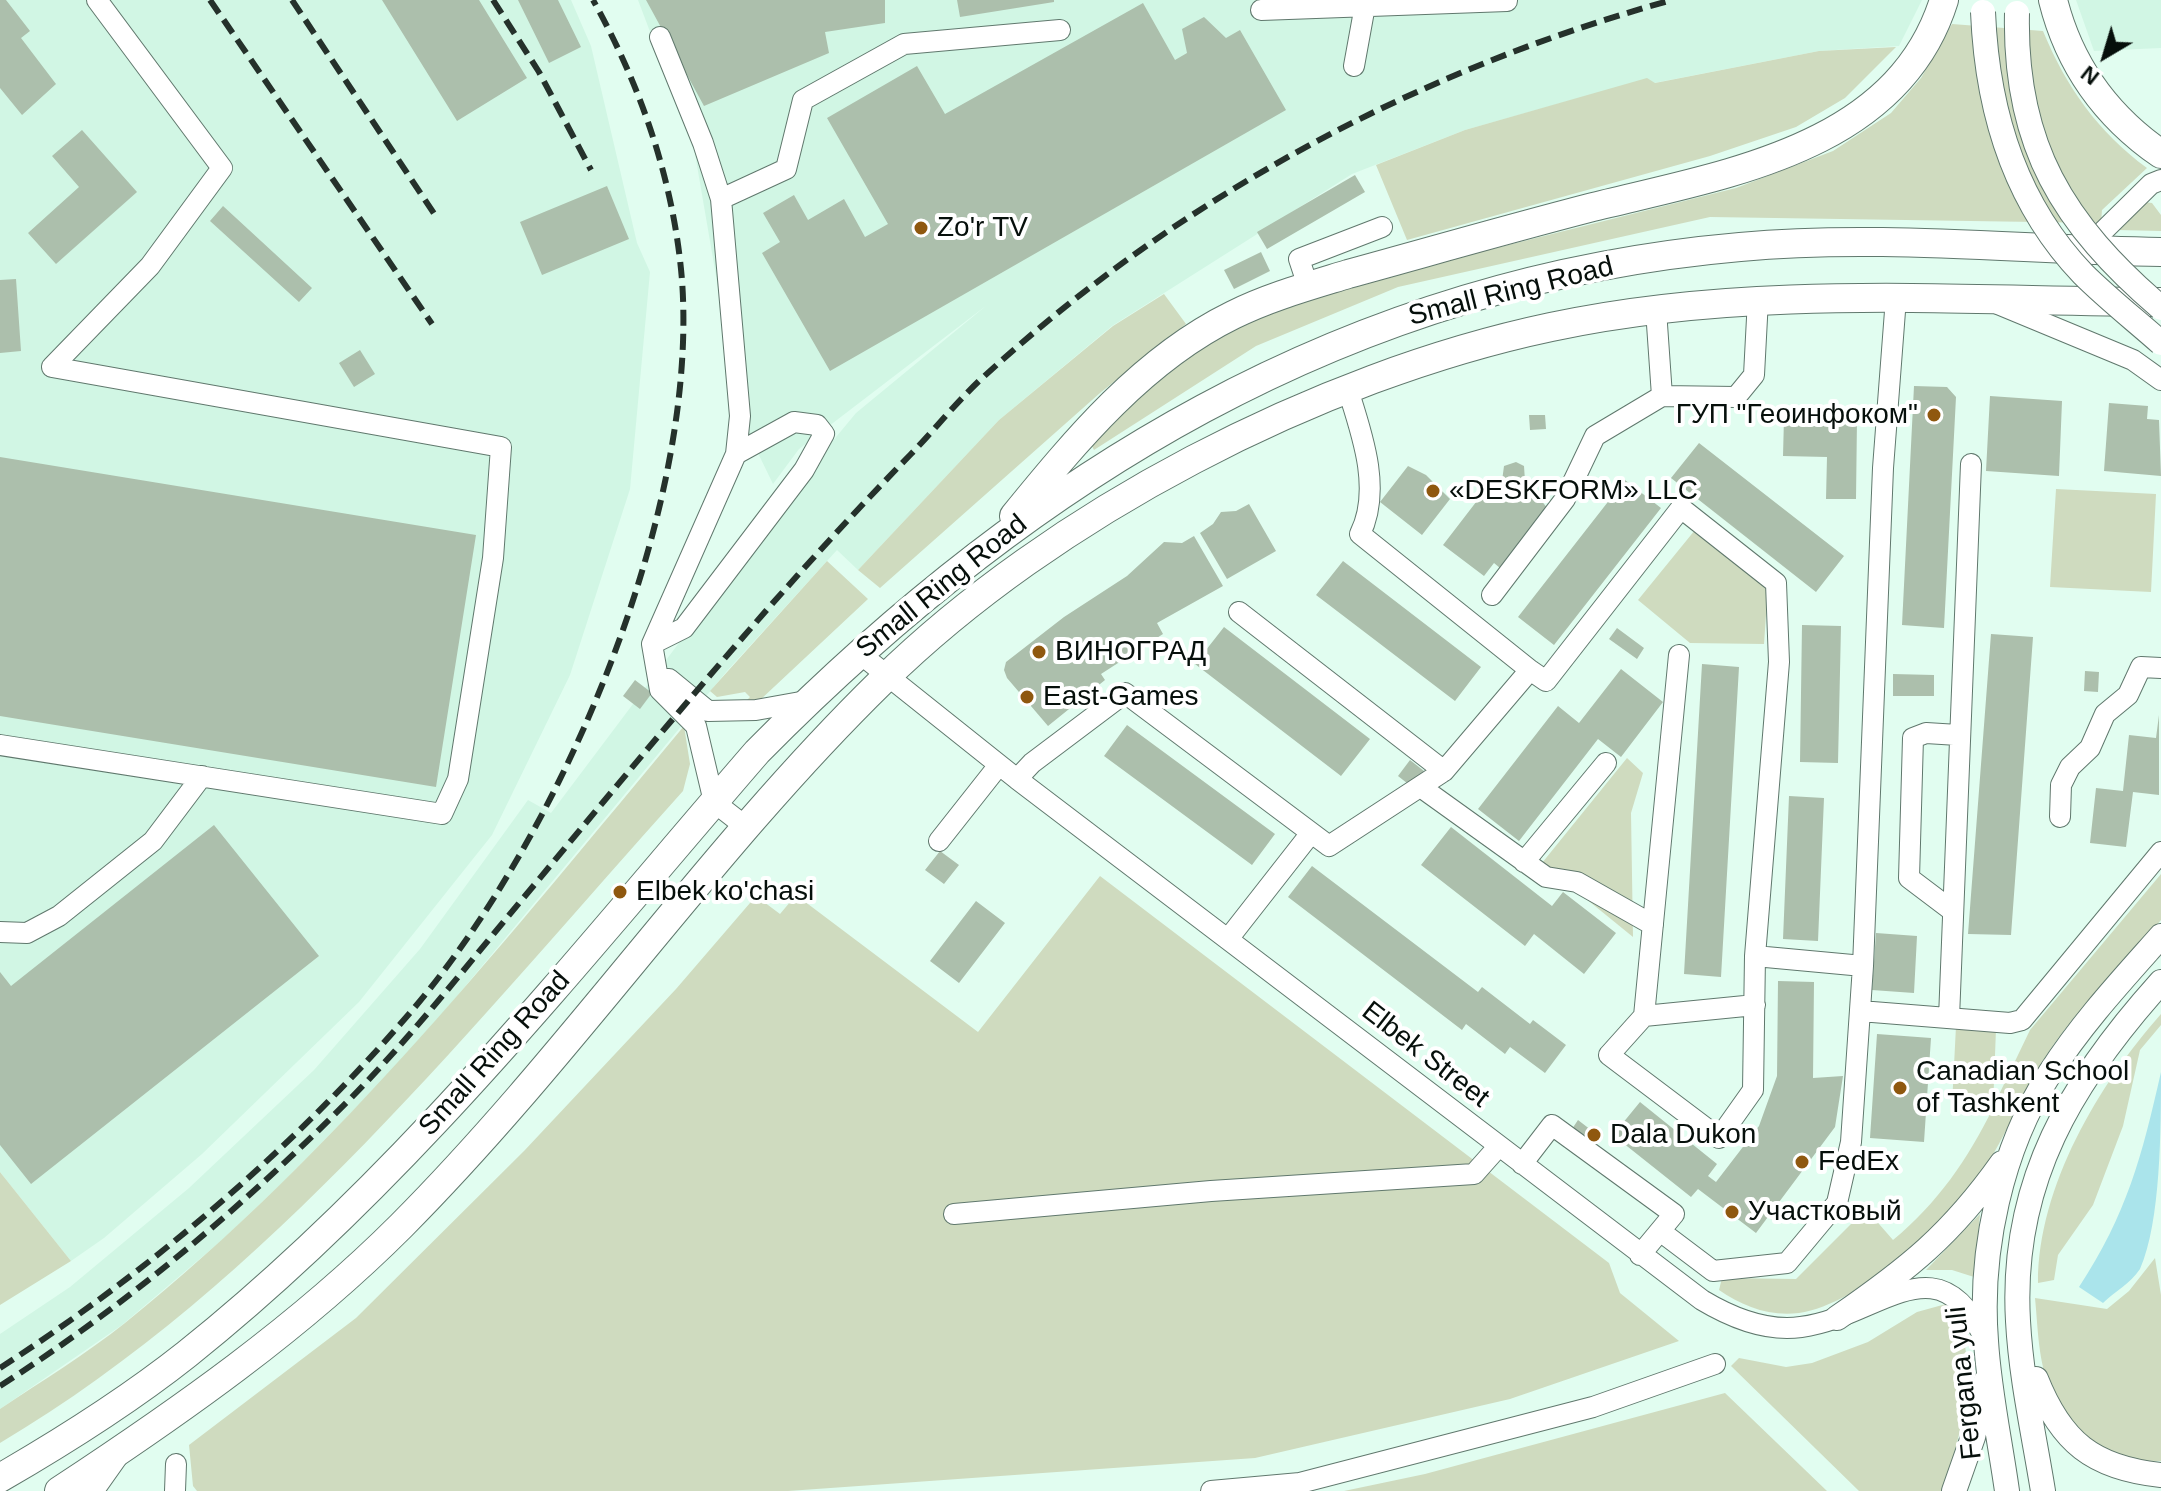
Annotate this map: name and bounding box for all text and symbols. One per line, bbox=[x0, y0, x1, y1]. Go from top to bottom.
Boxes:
north arrow bbox=[2065, 16, 2145, 96]
text: N bbox=[2076, 61, 2104, 90]
place label: Zo'r TV bbox=[937, 211, 1028, 245]
marker: Zo'r TV bbox=[912, 219, 930, 237]
street label: Small Ring Road bbox=[1405, 250, 1617, 334]
place label: ГУП "Геоинфоком" bbox=[1676, 398, 1918, 432]
marker: ГУП "Геоинфоком" bbox=[1925, 406, 1943, 424]
place label: «DESKFORM» LLC bbox=[1449, 474, 1698, 508]
marker: «DESKFORM» LLC bbox=[1424, 482, 1442, 500]
street label: Small Ring Road bbox=[850, 508, 1034, 666]
place label: ВИНОГРАД bbox=[1055, 635, 1206, 669]
marker: ВИНОГРАД bbox=[1030, 643, 1048, 661]
place label: East-Games bbox=[1043, 680, 1199, 714]
marker: East-Games bbox=[1018, 688, 1036, 706]
place label: Elbek ko'chasi bbox=[636, 875, 814, 909]
marker: Elbek ko'chasi bbox=[611, 883, 629, 901]
street label: Small Ring Road bbox=[412, 965, 578, 1143]
street label: Elbek Street bbox=[1355, 995, 1495, 1115]
place label: Canadian School of Tashkent bbox=[1916, 1055, 2129, 1121]
marker: Canadian School of Tashkent bbox=[1891, 1079, 1909, 1097]
place label: Dala Dukon bbox=[1610, 1118, 1756, 1152]
marker: Dala Dukon bbox=[1585, 1126, 1603, 1144]
place label: FedEx bbox=[1818, 1145, 1899, 1179]
marker: FedEx bbox=[1793, 1153, 1811, 1171]
place label: Участковый bbox=[1748, 1195, 1902, 1229]
marker: Участковый bbox=[1723, 1203, 1741, 1221]
street label: Fergana yuli bbox=[1940, 1305, 1990, 1461]

